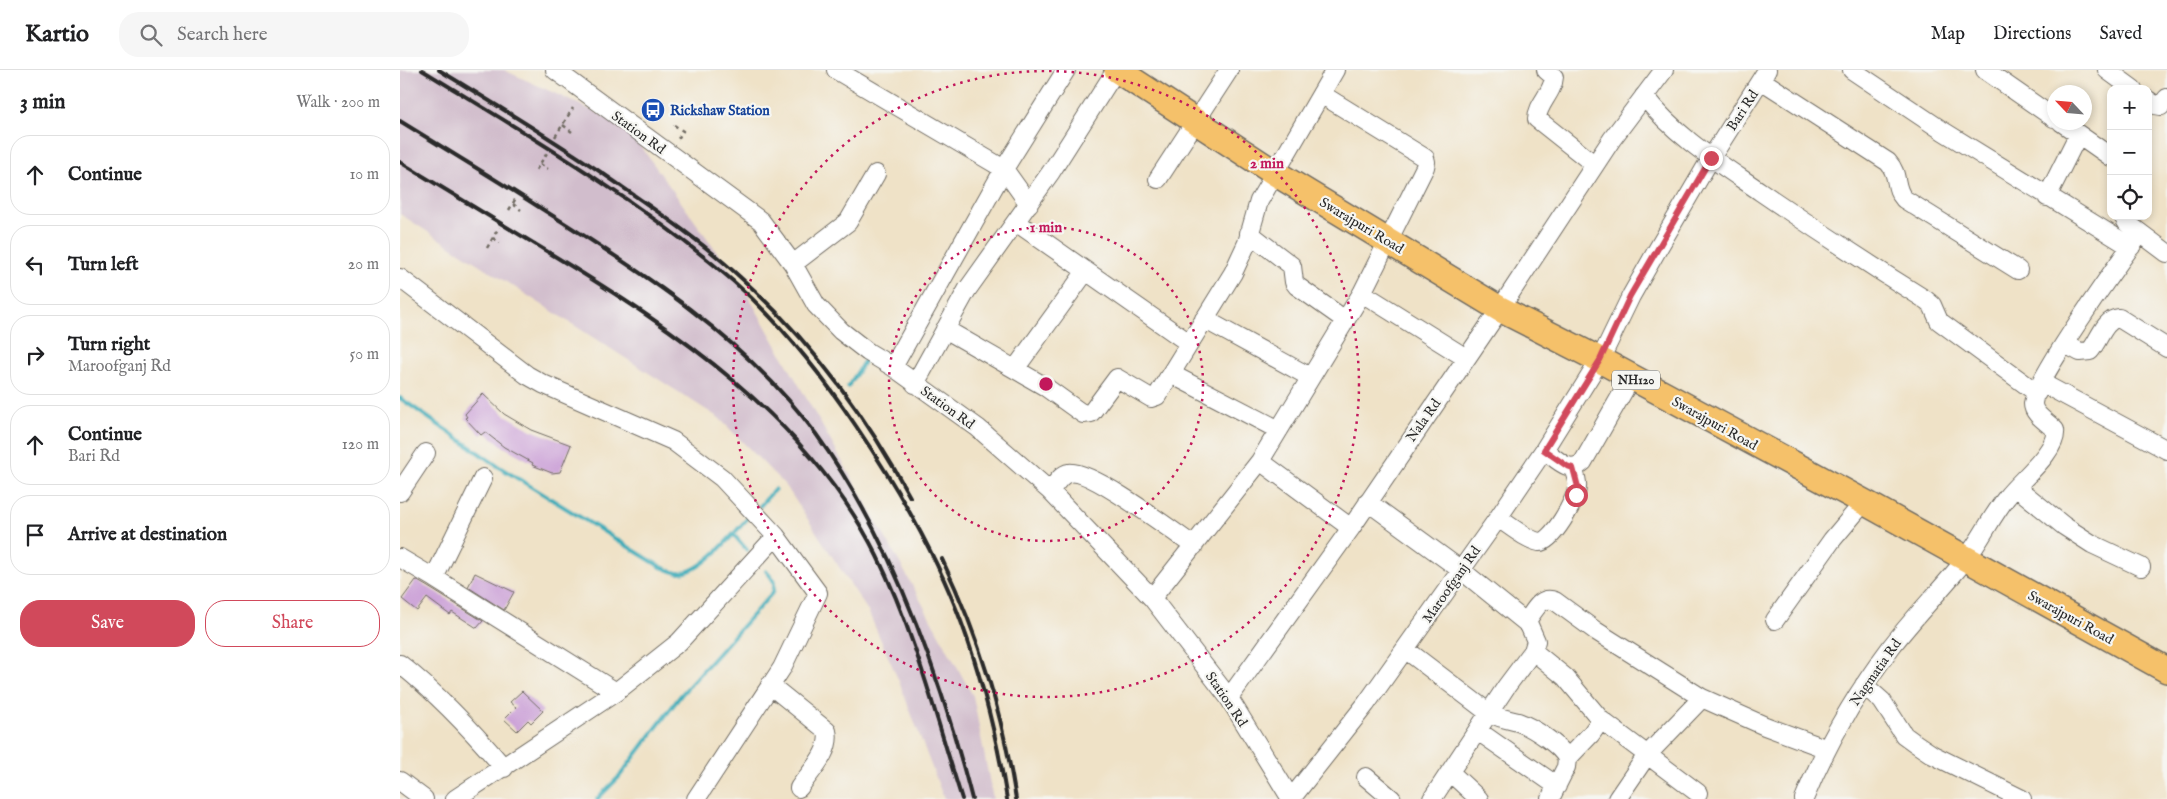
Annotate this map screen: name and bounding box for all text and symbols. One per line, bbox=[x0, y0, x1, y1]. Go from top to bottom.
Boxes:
search box bbox=[119, 12, 469, 57]
text: Kartio bbox=[25, 19, 89, 50]
icon: search bbox=[137, 21, 165, 49]
text: Search here bbox=[177, 23, 268, 47]
text: Map bbox=[1931, 23, 1965, 46]
text: Directions bbox=[1993, 23, 2071, 46]
text: Saved bbox=[2099, 23, 2142, 46]
north arrow bbox=[2047, 85, 2092, 130]
map controls bbox=[2107, 85, 2152, 220]
button: + bbox=[2107, 85, 2152, 130]
street label: Bari Rd bbox=[1723, 86, 1763, 134]
text: 3 min bbox=[20, 89, 65, 116]
text: Walk · 200 m bbox=[296, 93, 380, 113]
bus stop icon: Rickshaw Station bbox=[640, 97, 666, 123]
place label: Rickshaw Station bbox=[670, 102, 770, 120]
street label: Station Rd bbox=[608, 107, 669, 159]
button: − bbox=[2107, 130, 2152, 175]
route end bbox=[1700, 147, 1723, 170]
text: 2 min bbox=[1250, 154, 1284, 173]
icon: ahead bbox=[21, 161, 49, 189]
text: Continue bbox=[68, 163, 142, 187]
text: 10 m bbox=[349, 165, 379, 185]
button: locate bbox=[2107, 175, 2152, 220]
street label: Swarajpuri Road bbox=[1316, 194, 1407, 258]
text: 1 min bbox=[1030, 218, 1062, 237]
icon: left bbox=[21, 251, 49, 279]
text: Turn left bbox=[68, 253, 139, 277]
text: 20 m bbox=[348, 255, 379, 275]
text: Turn right bbox=[68, 333, 150, 357]
icon: right bbox=[21, 341, 49, 369]
text: 50 m bbox=[350, 345, 379, 365]
text: Maroofganj Rd bbox=[68, 357, 171, 377]
road number: NH120 bbox=[1612, 370, 1660, 390]
centre of rings bbox=[1037, 375, 1055, 393]
street label: Station Rd bbox=[917, 382, 978, 434]
street label: Swarajpuri Road bbox=[1669, 393, 1761, 455]
street label: Nala Rd bbox=[1402, 395, 1445, 446]
text: Continue bbox=[68, 423, 142, 447]
icon: ahead bbox=[21, 431, 49, 459]
text: 120 m bbox=[342, 435, 379, 455]
text: Bari Rd bbox=[68, 447, 120, 467]
route start bbox=[1565, 484, 1588, 507]
icon: arrive bbox=[21, 521, 49, 549]
text: Arrive at destination bbox=[68, 523, 227, 547]
street label: Maroofganj Rd bbox=[1419, 542, 1485, 627]
street label: Swarajpuri Road bbox=[2025, 587, 2117, 649]
button: Save bbox=[20, 600, 195, 647]
button: Share bbox=[205, 600, 380, 647]
street label: Nagmatia Rd bbox=[1846, 635, 1906, 710]
street label: Station Rd bbox=[1201, 669, 1251, 731]

